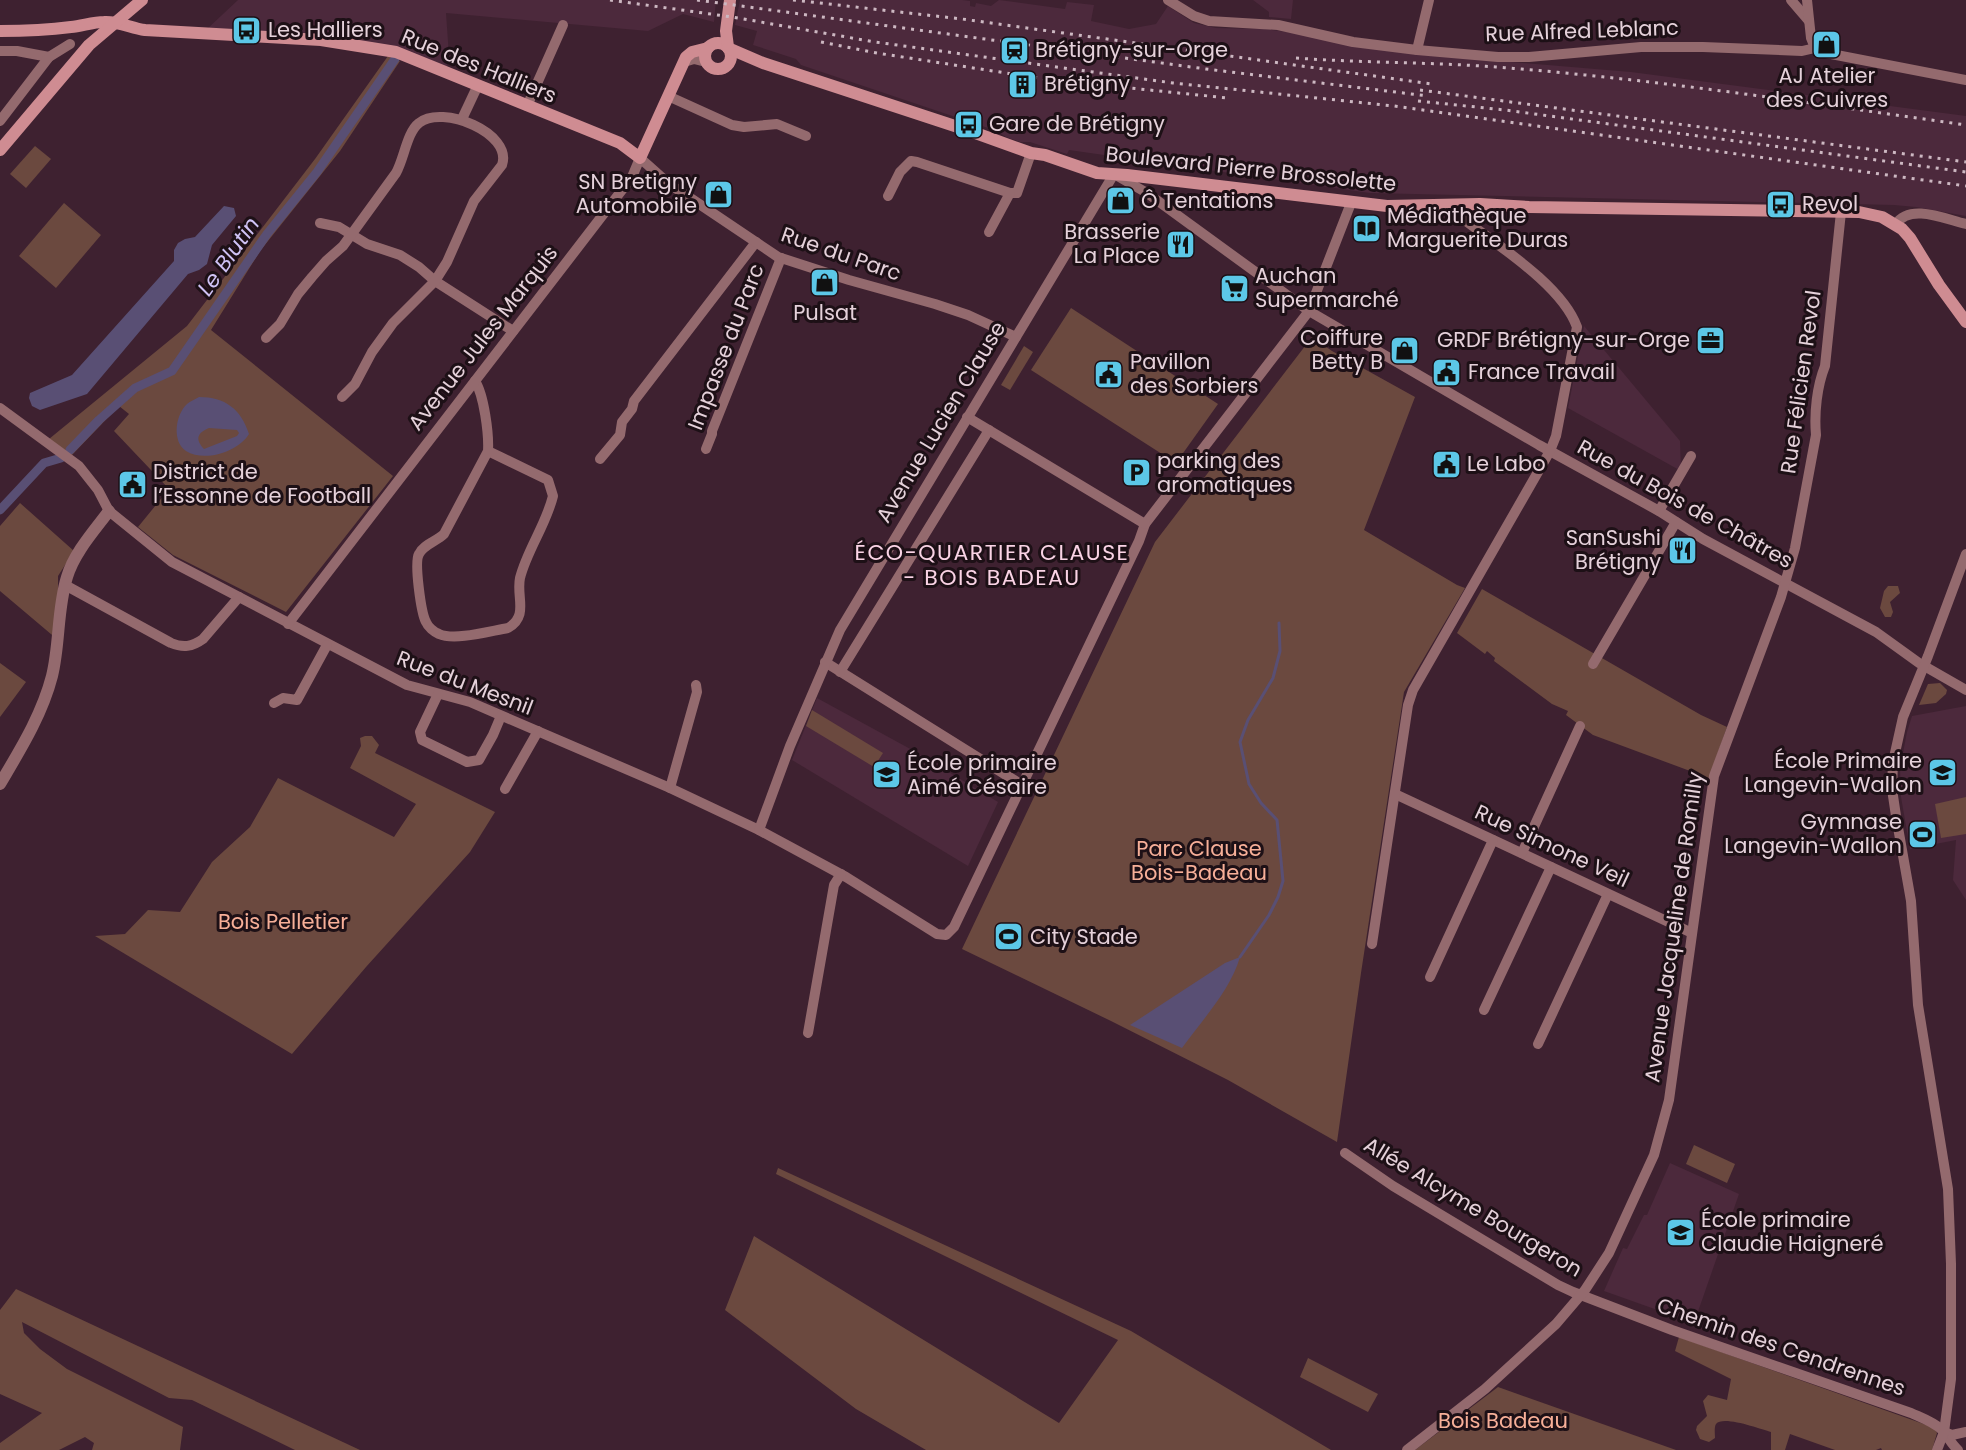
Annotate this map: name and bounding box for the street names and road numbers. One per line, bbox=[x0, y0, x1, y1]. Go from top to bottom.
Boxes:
street label: Rue Alfred Leblanc bbox=[1485, 13, 1679, 48]
street label: Rue des Halliers bbox=[397, 21, 561, 110]
street label: Boulevard Pierre Brossolette bbox=[1104, 139, 1398, 198]
street label: Rue du Parc bbox=[777, 219, 905, 288]
street label: Avenue Jules Marquis bbox=[401, 239, 564, 436]
street label: Impasse du Parc bbox=[680, 260, 771, 434]
street label: Rue Félicien Revol bbox=[1773, 288, 1828, 476]
street label: Avenue Lucien Clause bbox=[869, 316, 1012, 528]
street label: Rue du Bois de Châtres bbox=[1572, 432, 1798, 575]
street label: Rue du Mesnil bbox=[393, 643, 538, 722]
street label: Avenue Jacqueline de Romilly bbox=[1637, 769, 1710, 1084]
street label: Rue Simone Veil bbox=[1470, 797, 1634, 894]
street label: Allée Alcyme Bourgeron bbox=[1359, 1130, 1588, 1283]
street label: Chemin des Cendrennes bbox=[1653, 1290, 1909, 1403]

